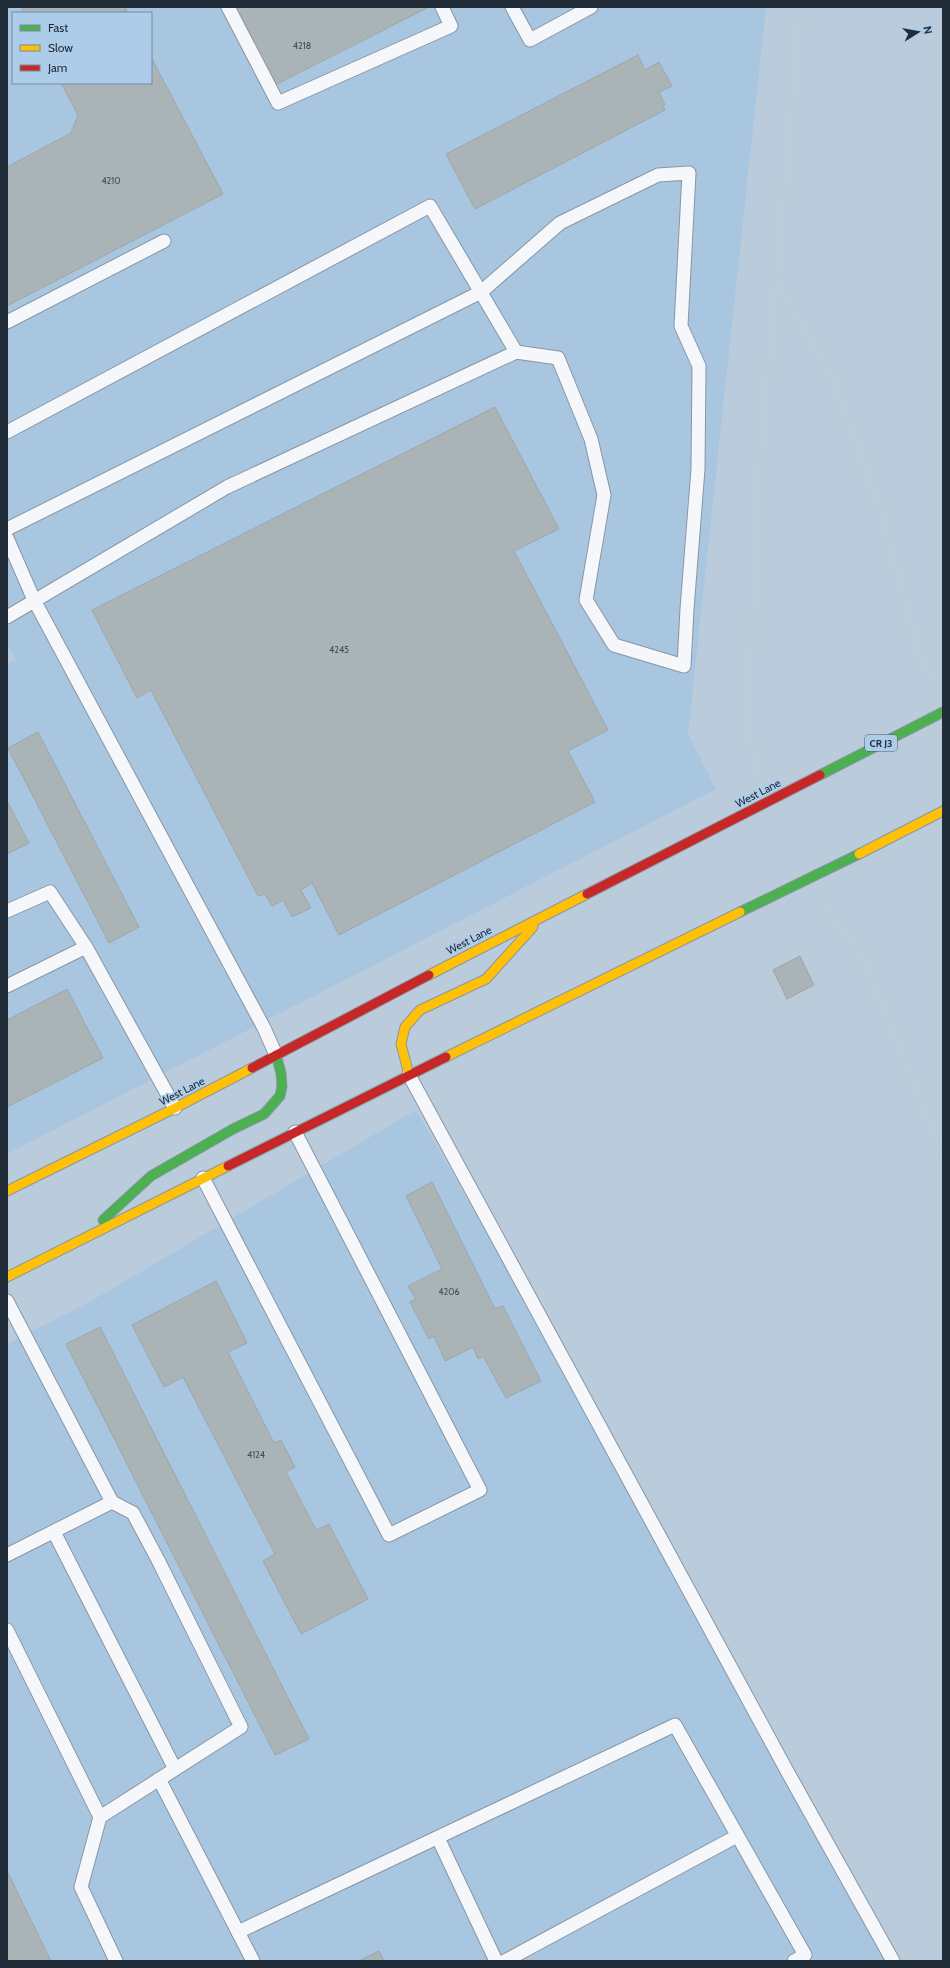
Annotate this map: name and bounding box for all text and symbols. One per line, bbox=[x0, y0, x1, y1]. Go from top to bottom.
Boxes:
legend bbox=[12, 12, 152, 84]
north arrow bbox=[898, 12, 938, 52]
text: Fast bbox=[48, 20, 68, 35]
text: N bbox=[920, 25, 935, 35]
text: Slow bbox=[48, 40, 73, 55]
house number: 4218 bbox=[293, 40, 311, 51]
text: Jam bbox=[47, 60, 67, 75]
house number: 4210 bbox=[101, 175, 121, 186]
house number: 4245 bbox=[329, 644, 349, 655]
road number: CR J3 bbox=[865, 735, 897, 751]
street label: West Lane bbox=[733, 775, 783, 810]
street label: West Lane bbox=[444, 922, 494, 957]
street label: West Lane bbox=[157, 1073, 207, 1108]
house number: 4206 bbox=[438, 1286, 460, 1297]
house number: 4124 bbox=[247, 1449, 265, 1460]

